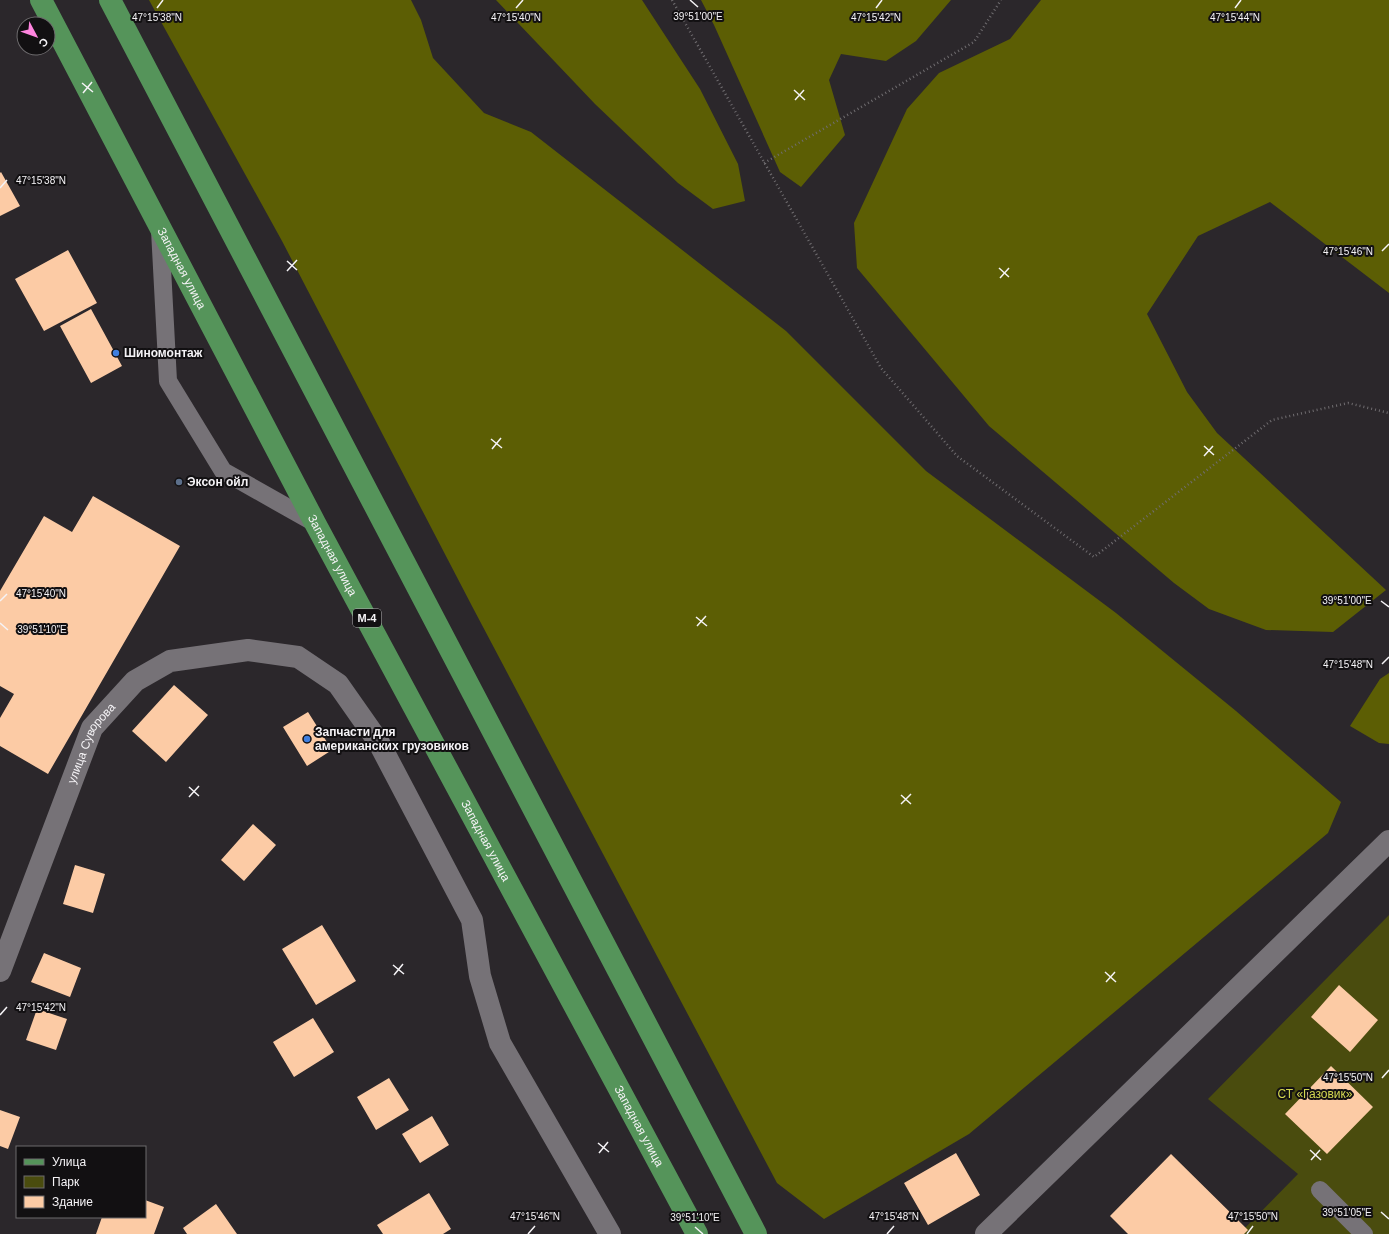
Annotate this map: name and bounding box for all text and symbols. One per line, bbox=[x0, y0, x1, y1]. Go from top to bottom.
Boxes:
text: 39°51'00"E bbox=[673, 11, 723, 22]
text: 47°15'38"N bbox=[132, 12, 182, 23]
text: 47°15'40"N bbox=[491, 12, 541, 23]
text: 47°15'42"N bbox=[851, 12, 901, 23]
text: 47°15'44"N bbox=[1210, 12, 1260, 23]
north arrow bbox=[16, 16, 56, 56]
text: С bbox=[36, 36, 51, 50]
text: 47°15'38"N bbox=[16, 175, 66, 186]
street label: Западная улица bbox=[154, 225, 209, 312]
text: 47°15'46"N bbox=[1323, 246, 1373, 257]
place label: Шиномонтаж bbox=[124, 346, 203, 360]
marker: Шиномонтаж bbox=[111, 348, 121, 358]
place label: Эксон ойл bbox=[187, 475, 248, 489]
marker: Эксон ойл bbox=[174, 477, 184, 487]
street label: Западная улица bbox=[305, 512, 360, 599]
text: 47°15'40"N bbox=[16, 588, 66, 599]
text: 39°51'00"E bbox=[1322, 595, 1372, 606]
road number: М-4 bbox=[353, 609, 381, 627]
text: 39°51'10"E bbox=[17, 624, 67, 635]
text: 47°15'48"N bbox=[1323, 659, 1373, 670]
street label: улица Суворова bbox=[65, 700, 119, 786]
place label: Запчасти для американских грузовиков bbox=[315, 725, 469, 753]
marker: Запчасти для американских грузовиков bbox=[302, 734, 312, 744]
street label: Западная улица bbox=[458, 798, 513, 884]
text: 47°15'42"N bbox=[16, 1002, 66, 1013]
text: 47°15'50"N bbox=[1323, 1072, 1373, 1083]
street label: Западная улица bbox=[611, 1083, 667, 1169]
park label: СТ «Газовик» bbox=[1277, 1087, 1353, 1101]
legend bbox=[16, 1146, 146, 1218]
text: Улица bbox=[52, 1155, 86, 1169]
text: Парк bbox=[52, 1175, 80, 1189]
text: Здание bbox=[52, 1195, 93, 1209]
text: 39°51'05"E bbox=[1322, 1207, 1372, 1218]
text: 47°15'46"N bbox=[510, 1211, 560, 1222]
text: 47°15'48"N bbox=[869, 1211, 919, 1222]
text: 47°15'50"N bbox=[1228, 1211, 1278, 1222]
text: 39°51'10"E bbox=[670, 1212, 720, 1223]

